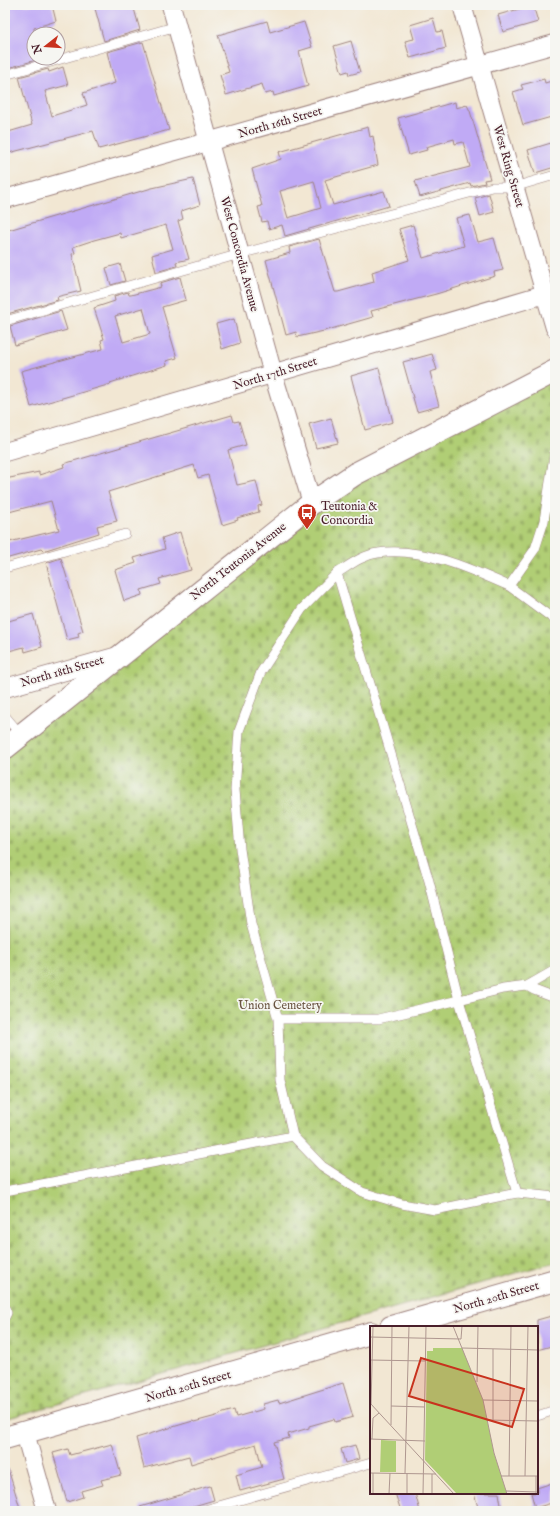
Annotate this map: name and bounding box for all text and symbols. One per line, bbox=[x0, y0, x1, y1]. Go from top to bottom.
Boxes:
north arrow bbox=[26, 26, 66, 66]
text: N bbox=[29, 42, 46, 56]
street label: North 16th Street bbox=[237, 103, 324, 142]
street label: West Ring Street bbox=[490, 123, 527, 209]
street label: West Concordia Avenue bbox=[217, 195, 262, 314]
street label: North 17th Street bbox=[231, 354, 319, 393]
place label: Teutonia & Concordia bbox=[321, 499, 377, 528]
bus stop icon: Teutonia & Concordia bbox=[296, 502, 318, 530]
street label: North Teutonia Avenue bbox=[187, 519, 290, 604]
street label: North 18th Street bbox=[19, 652, 106, 691]
park label: Union Cemetery bbox=[238, 998, 322, 1013]
street label: North 20th Street bbox=[452, 1278, 541, 1317]
inset map bbox=[370, 1326, 538, 1494]
street label: North 20th Street bbox=[144, 1367, 233, 1406]

